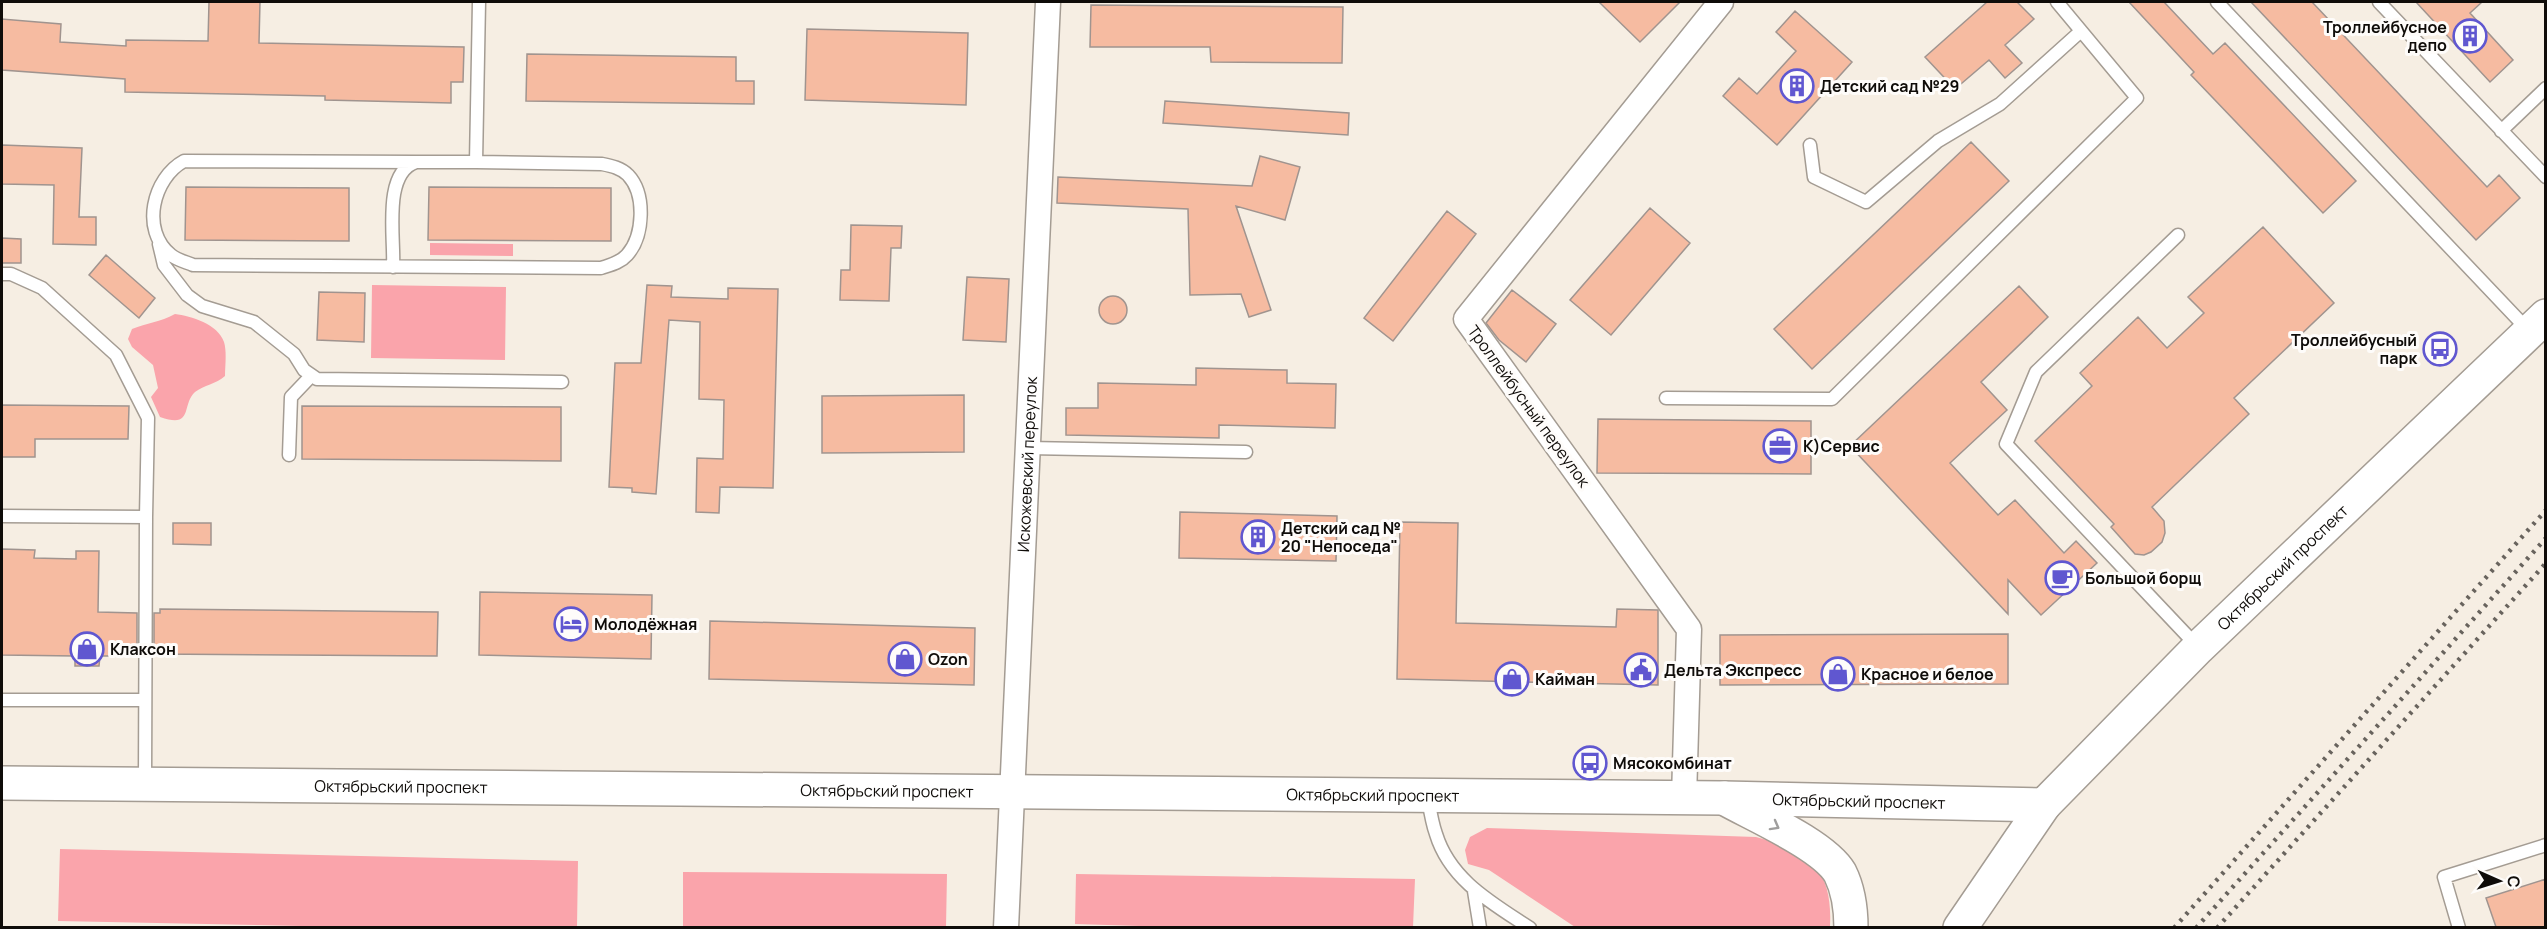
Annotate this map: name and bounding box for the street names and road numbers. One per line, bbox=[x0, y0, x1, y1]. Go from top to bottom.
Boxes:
street label: Троллейбусный переулок bbox=[1463, 321, 1596, 492]
street label: Искожевский переулок bbox=[1012, 375, 1042, 553]
street label: Октябрьский проспект bbox=[2212, 500, 2353, 635]
street label: Октябрьский проспект bbox=[314, 775, 488, 798]
street label: Октябрьский проспект bbox=[800, 779, 974, 802]
street label: Октябрьский проспект bbox=[1286, 783, 1460, 807]
street label: Октябрьский проспект bbox=[1772, 788, 1946, 814]

